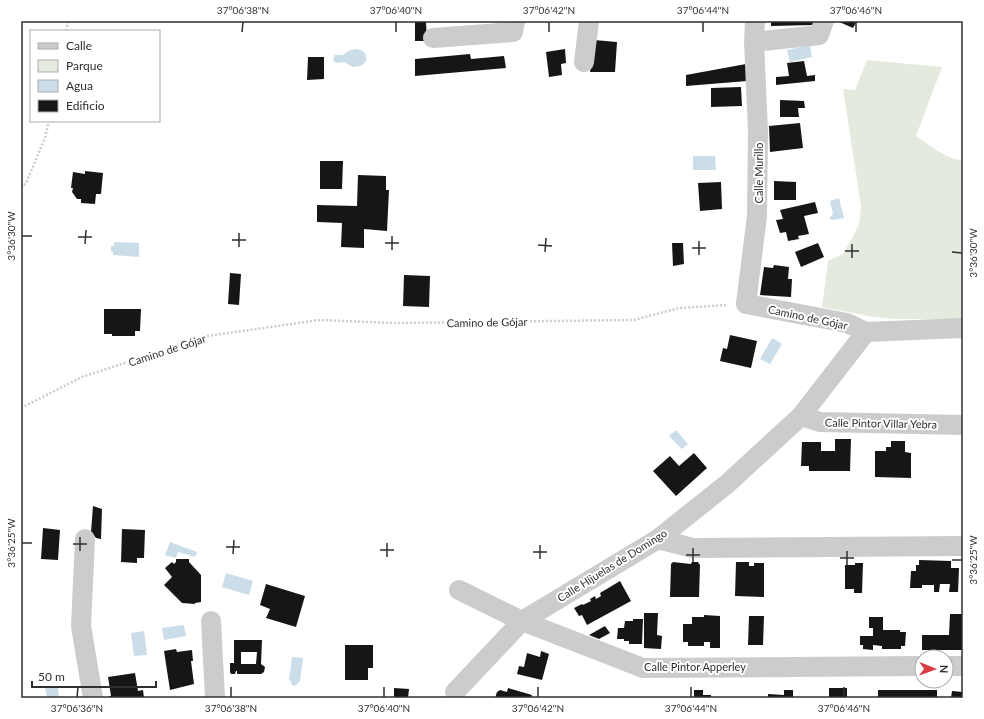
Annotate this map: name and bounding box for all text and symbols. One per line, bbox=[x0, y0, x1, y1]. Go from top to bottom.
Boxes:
text: 37°06'38"N bbox=[217, 4, 269, 16]
text: 37°06'40"N bbox=[370, 4, 422, 16]
text: 37°06'42"N bbox=[523, 4, 575, 16]
text: 37°06'44"N bbox=[677, 4, 729, 16]
text: 37°06'46"N bbox=[830, 4, 882, 16]
legend bbox=[30, 30, 160, 122]
text: Calle bbox=[66, 38, 92, 53]
text: Parque bbox=[66, 58, 103, 73]
text: Agua bbox=[66, 78, 93, 93]
text: Edificio bbox=[66, 98, 105, 113]
street label: Calle Murillo bbox=[752, 143, 765, 203]
text: 3°36'30"W bbox=[5, 211, 17, 261]
text: 3°36'30"W bbox=[967, 228, 979, 278]
street label: Camino de Gójar bbox=[767, 302, 849, 332]
street label: Camino de Gójar bbox=[446, 315, 528, 329]
street label: Camino de Gójar bbox=[127, 331, 207, 369]
street label: Calle Pintor Villar Yebra bbox=[825, 416, 937, 430]
text: 3°36'25"W bbox=[5, 518, 17, 568]
street label: Calle Hijuelas de Domingo bbox=[555, 526, 669, 604]
text: 3°36'25"W bbox=[967, 535, 979, 585]
north arrow bbox=[914, 649, 954, 689]
street label: Calle Pintor Apperley bbox=[644, 660, 746, 673]
scale bar bbox=[32, 663, 156, 689]
text: N bbox=[938, 665, 951, 674]
text: 50 m bbox=[38, 669, 65, 684]
text: 37°06'36"N bbox=[51, 702, 103, 714]
text: 37°06'38"N bbox=[205, 702, 257, 714]
text: 37°06'40"N bbox=[358, 702, 410, 714]
text: 37°06'42"N bbox=[512, 702, 564, 714]
text: 37°06'44"N bbox=[665, 702, 717, 714]
text: 37°06'46"N bbox=[818, 702, 870, 714]

